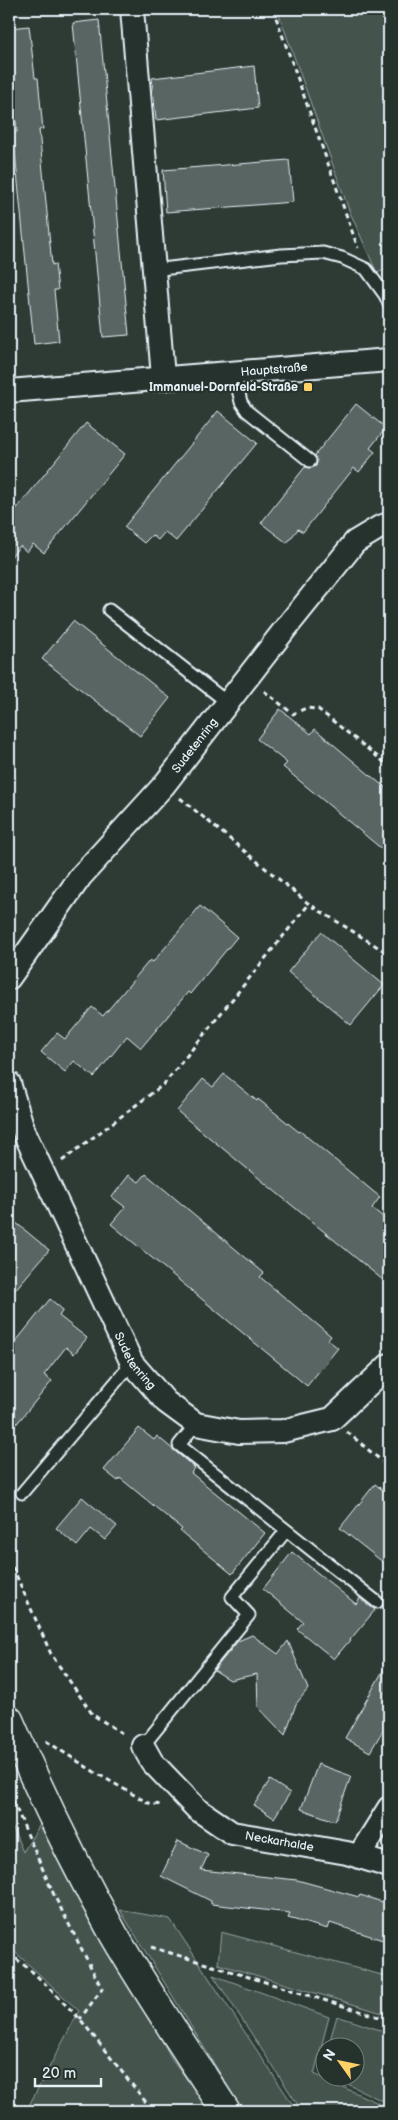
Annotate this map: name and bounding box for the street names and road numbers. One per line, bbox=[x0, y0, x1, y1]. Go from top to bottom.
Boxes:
street label: Hauptstraße bbox=[240, 360, 308, 380]
street label: Sudetenring bbox=[169, 715, 221, 777]
street label: Sudetenring bbox=[111, 1330, 159, 1393]
street label: Neckarhalde bbox=[244, 1828, 315, 1855]

